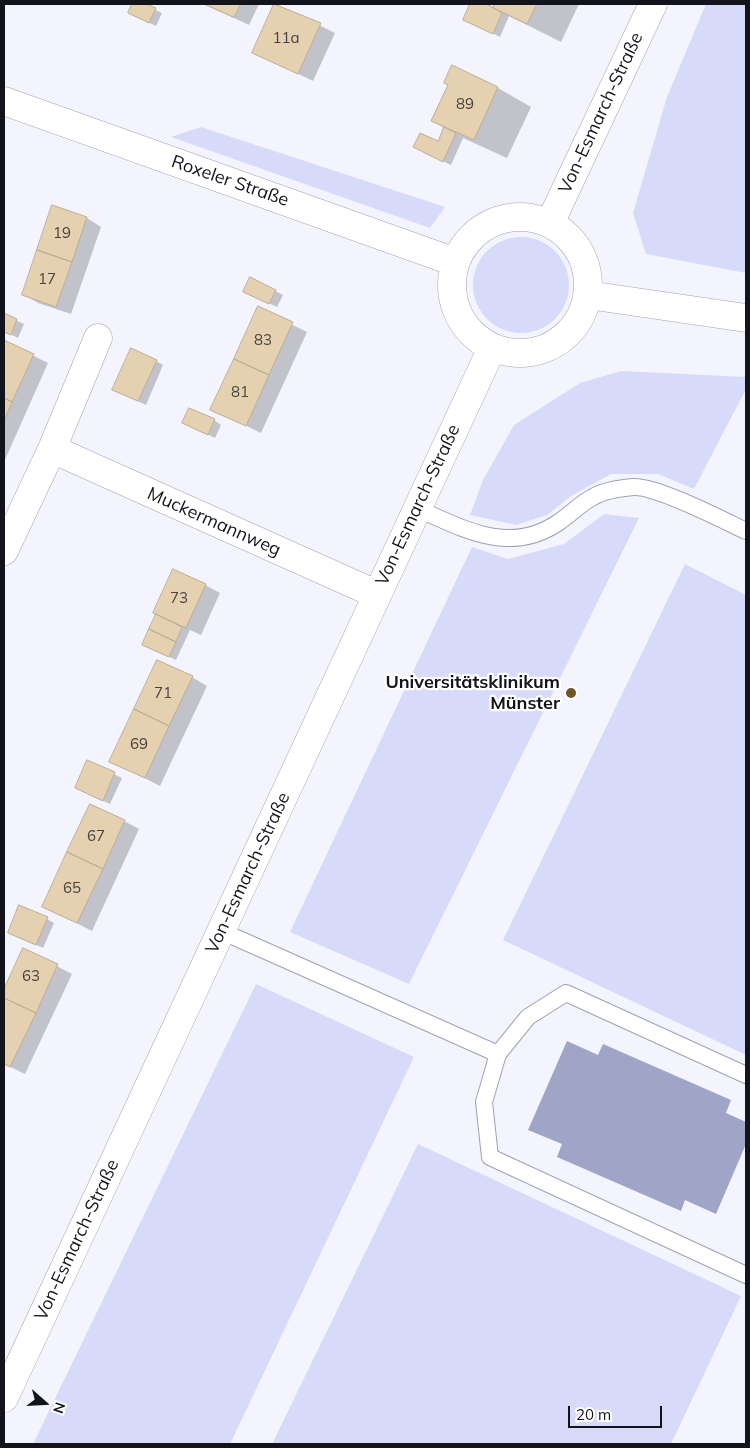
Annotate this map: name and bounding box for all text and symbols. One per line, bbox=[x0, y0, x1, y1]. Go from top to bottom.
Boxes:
house number: 11a bbox=[273, 29, 299, 47]
street label: Von-Esmarch-Straße bbox=[554, 29, 648, 197]
house number: 89 bbox=[456, 95, 474, 113]
street label: Roxeler Straße bbox=[168, 151, 292, 211]
house number: 19 bbox=[53, 224, 71, 242]
house number: 17 bbox=[38, 270, 56, 288]
house number: 83 bbox=[254, 331, 272, 349]
house number: 81 bbox=[231, 383, 249, 401]
street label: Von-Esmarch-Straße bbox=[371, 421, 465, 589]
street label: Muckermannweg bbox=[144, 483, 284, 561]
house number: 73 bbox=[170, 589, 188, 607]
place label: Universitätsklinikum Münster bbox=[385, 672, 560, 714]
house number: 71 bbox=[154, 684, 172, 702]
marker: Universitätsklinikum Münster bbox=[564, 686, 578, 700]
house number: 69 bbox=[130, 735, 148, 753]
street label: Von-Esmarch-Straße bbox=[201, 789, 295, 957]
house number: 67 bbox=[87, 827, 105, 845]
house number: 65 bbox=[63, 879, 81, 897]
house number: 63 bbox=[22, 967, 40, 985]
street label: Von-Esmarch-Straße bbox=[30, 1156, 124, 1324]
north arrow bbox=[20, 1378, 70, 1428]
scale bar bbox=[570, 1396, 664, 1428]
text: N bbox=[49, 1400, 69, 1416]
text: 20 m bbox=[576, 1405, 611, 1424]

